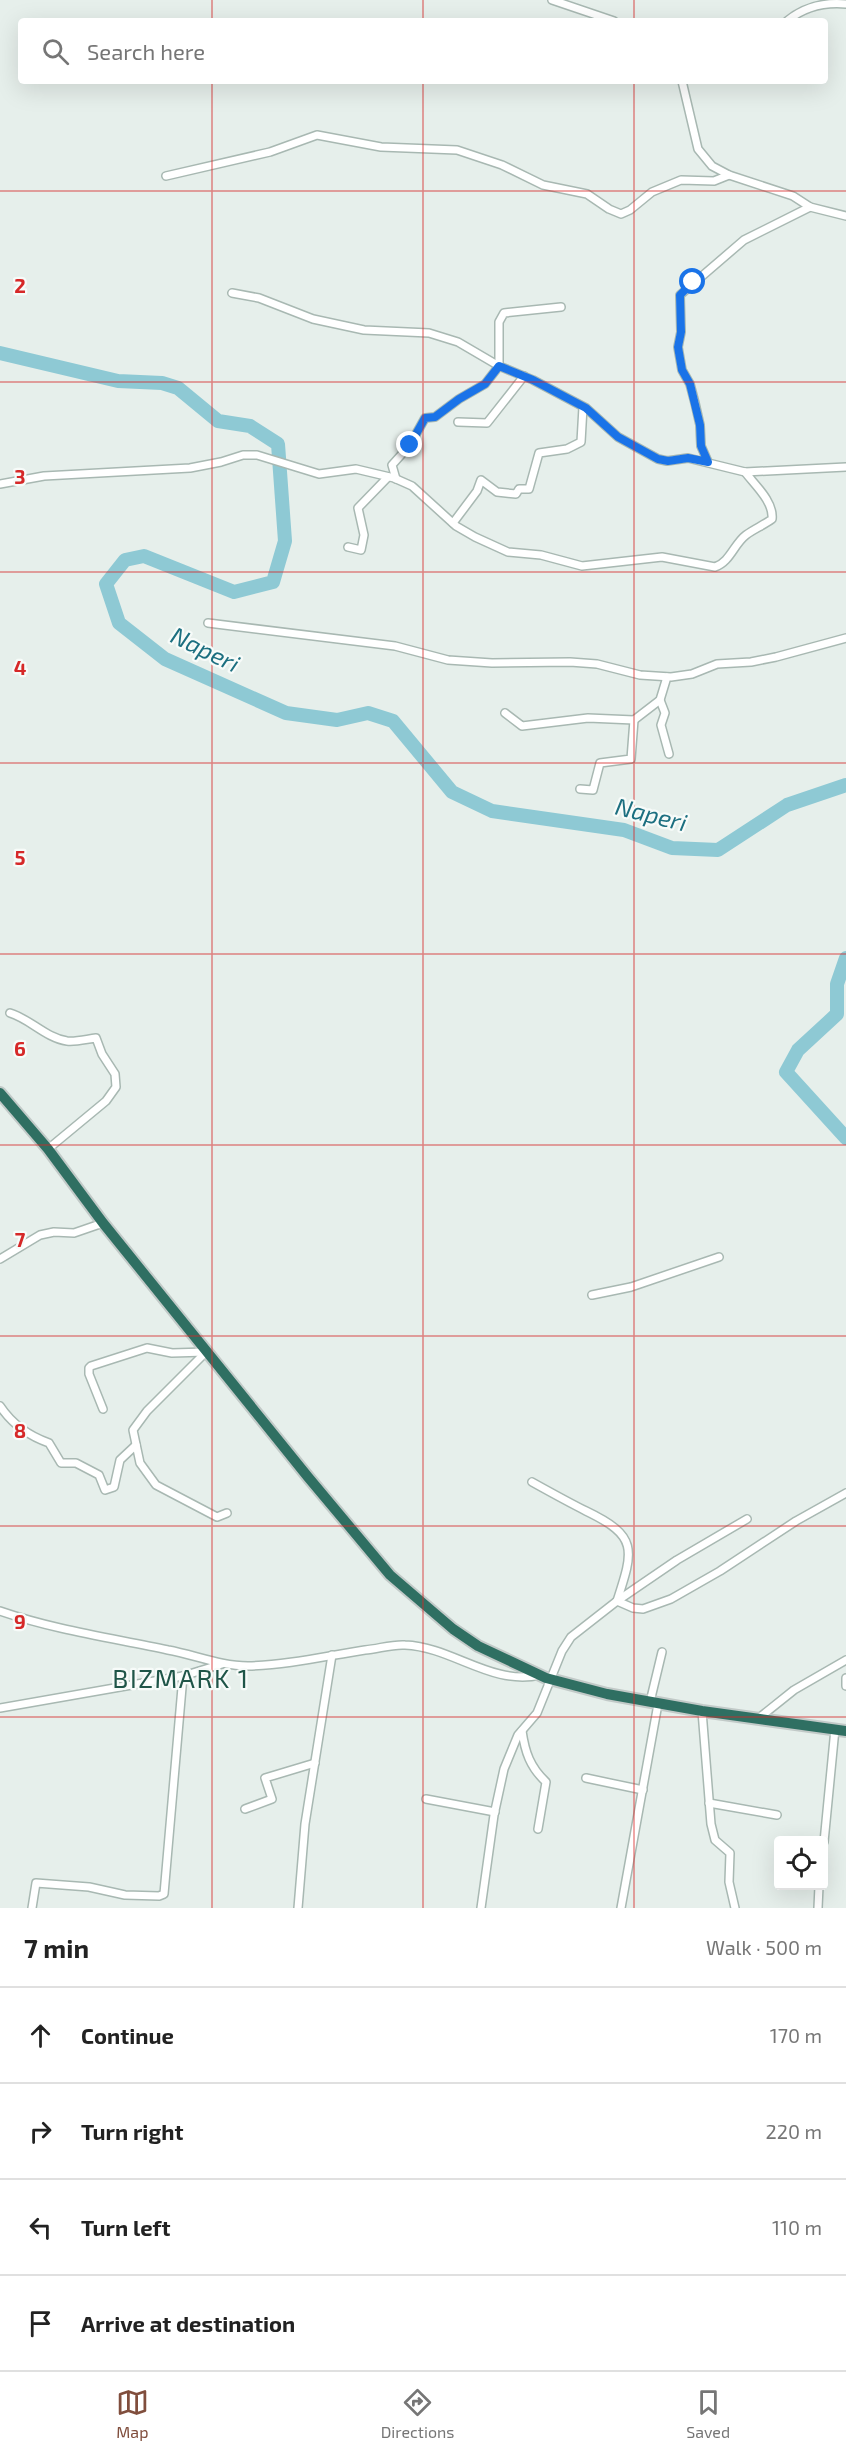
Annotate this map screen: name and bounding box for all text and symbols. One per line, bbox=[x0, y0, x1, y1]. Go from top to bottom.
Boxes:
search box bbox=[18, 18, 828, 84]
icon: search bbox=[39, 35, 72, 68]
text: Search here bbox=[87, 38, 205, 64]
route start bbox=[679, 268, 705, 294]
text: 2 bbox=[14, 273, 26, 297]
route end bbox=[396, 431, 422, 457]
text: 3 bbox=[14, 464, 26, 488]
water label: Naperi bbox=[167, 620, 245, 678]
text: 4 bbox=[14, 655, 27, 679]
water label: Naperi bbox=[613, 791, 690, 836]
text: 5 bbox=[14, 845, 26, 869]
text: 6 bbox=[14, 1036, 26, 1060]
text: 7 bbox=[15, 1227, 26, 1251]
text: 8 bbox=[14, 1418, 26, 1442]
text: 9 bbox=[14, 1609, 26, 1633]
district label: BIZMARK 1 bbox=[112, 1662, 250, 1693]
map controls bbox=[774, 1836, 828, 1890]
button: locate bbox=[774, 1836, 828, 1890]
text: 7 min bbox=[24, 1932, 89, 1963]
text: Walk · 500 m bbox=[706, 1935, 822, 1959]
icon: ahead bbox=[24, 2019, 57, 2052]
text: Continue bbox=[81, 2022, 174, 2048]
text: 170 m bbox=[770, 2023, 822, 2047]
icon: right bbox=[24, 2115, 57, 2148]
text: Turn right bbox=[81, 2118, 183, 2144]
text: 220 m bbox=[765, 2119, 822, 2143]
icon: left bbox=[24, 2211, 57, 2244]
text: Turn left bbox=[81, 2214, 170, 2240]
text: 110 m bbox=[772, 2215, 822, 2239]
icon: arrive bbox=[24, 2307, 57, 2340]
text: Arrive at destination bbox=[81, 2310, 295, 2336]
tab: Map bbox=[116, 2386, 149, 2441]
tab: Directions bbox=[381, 2386, 454, 2441]
tab: Saved bbox=[686, 2386, 730, 2441]

